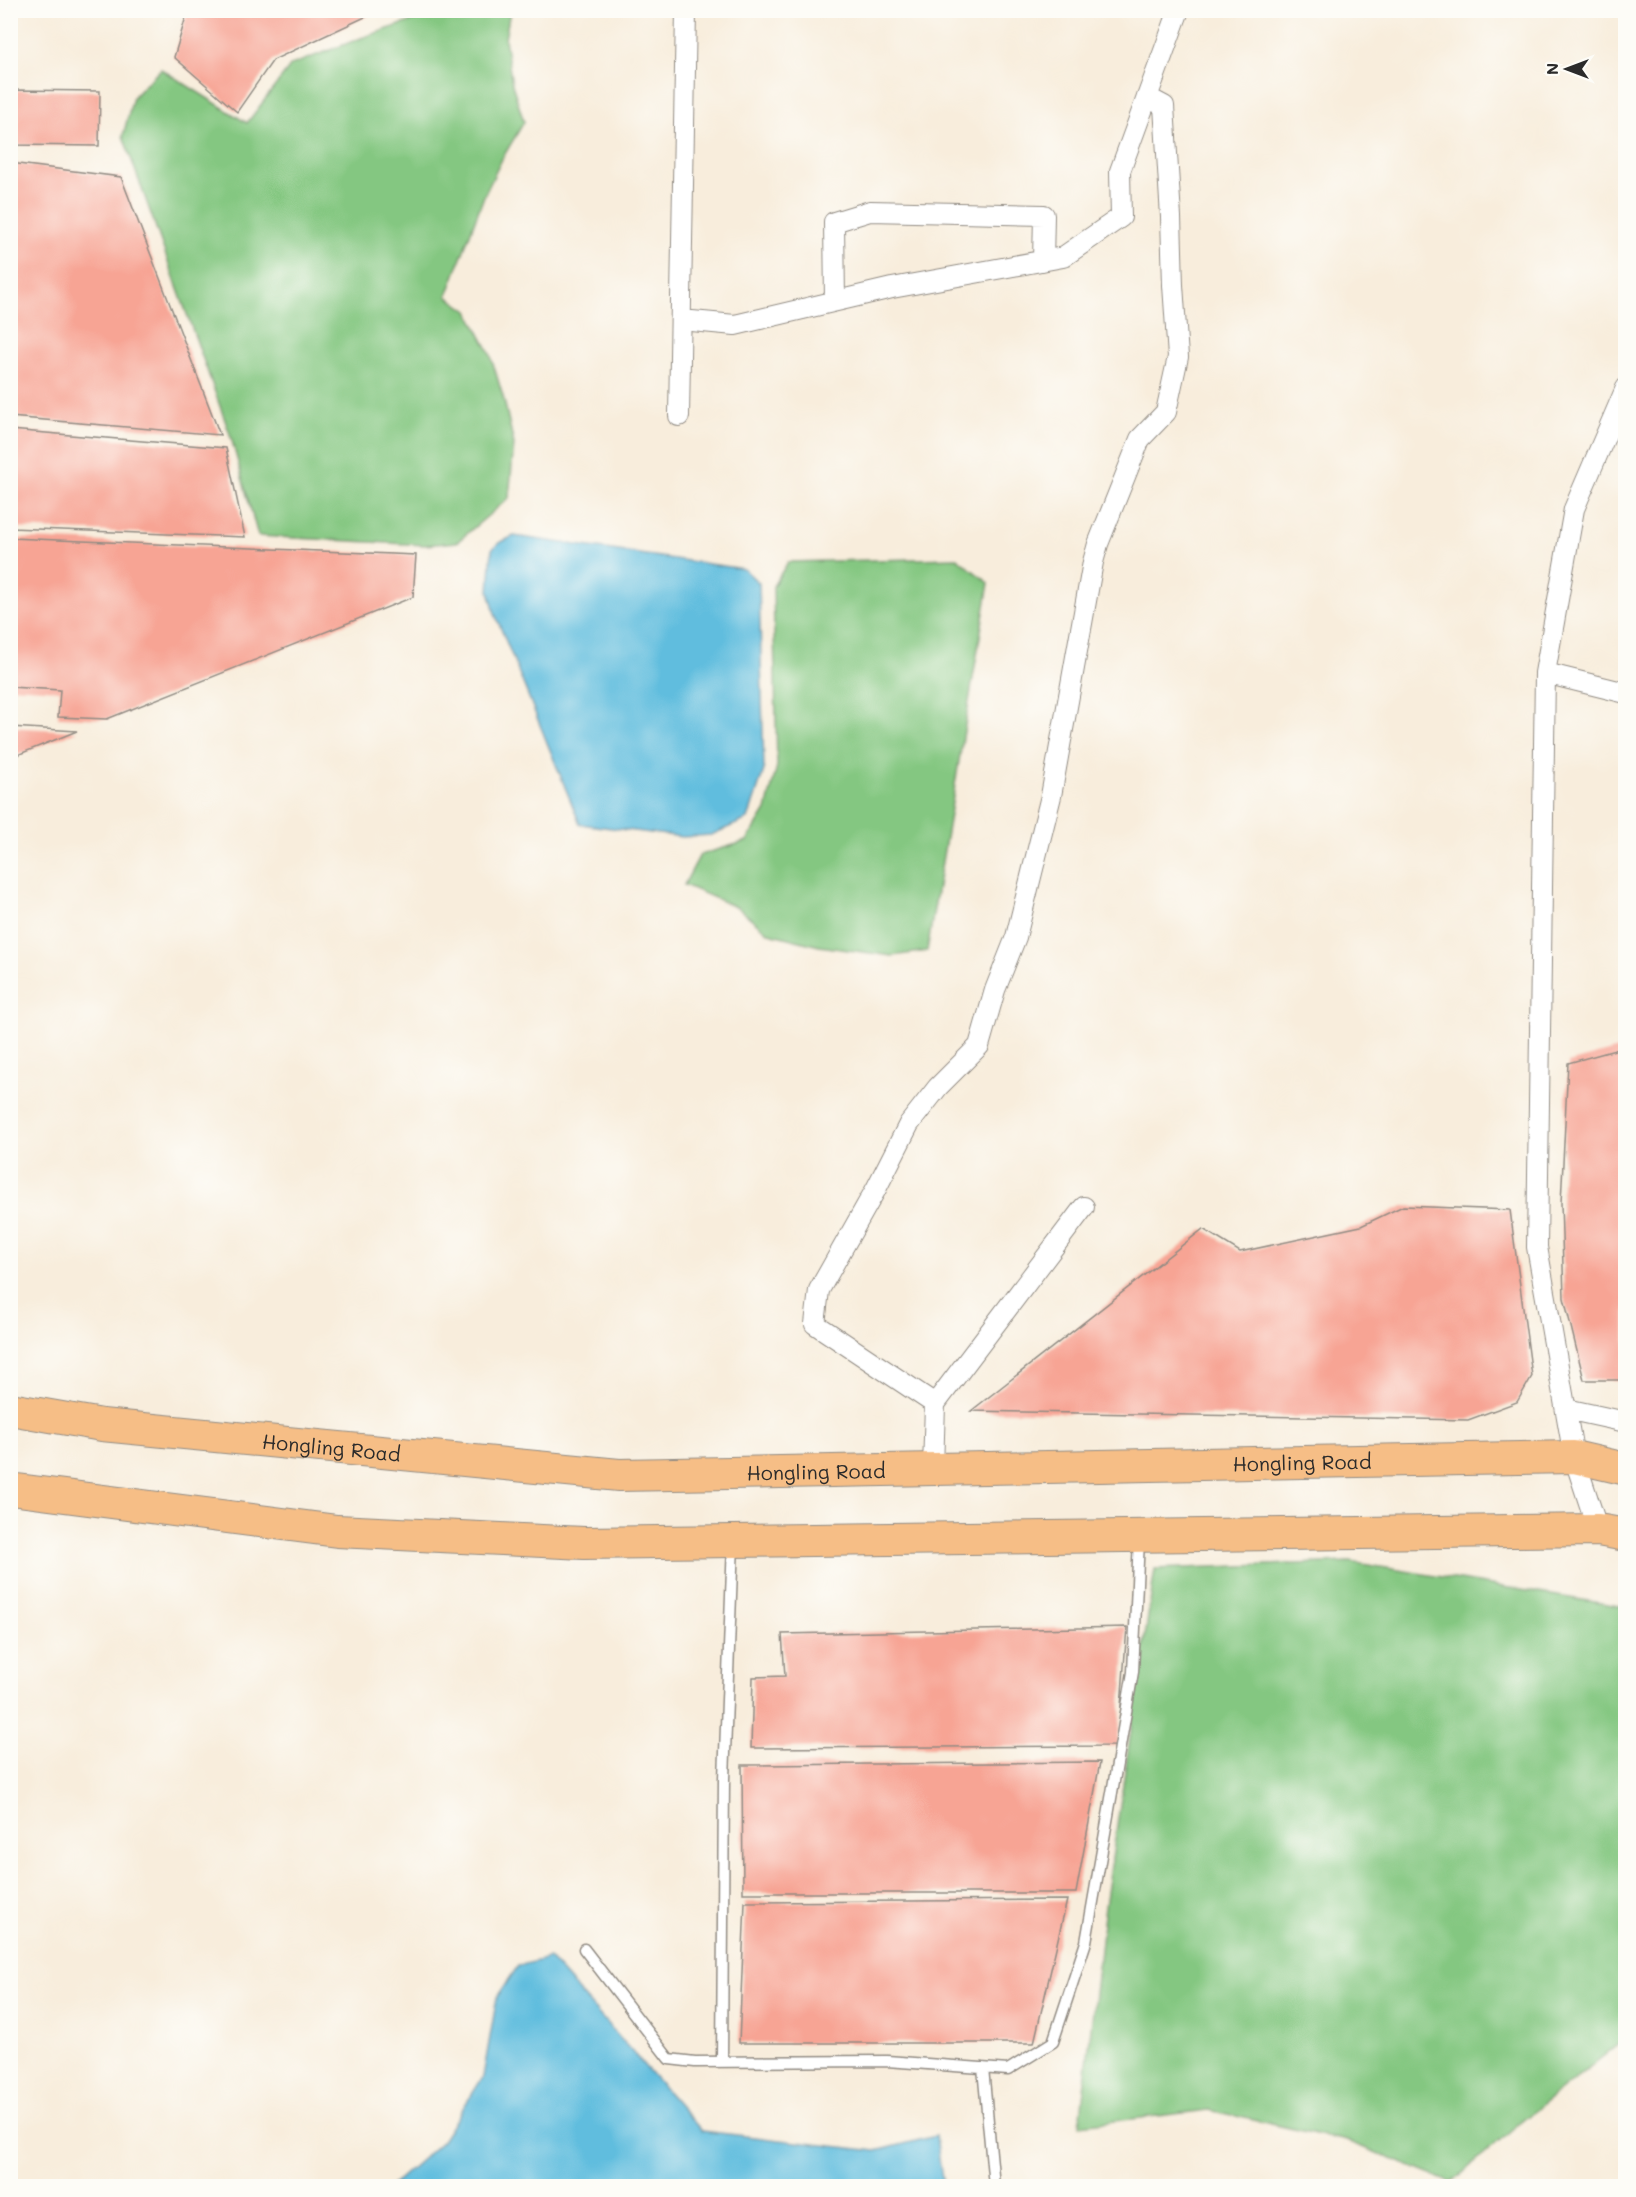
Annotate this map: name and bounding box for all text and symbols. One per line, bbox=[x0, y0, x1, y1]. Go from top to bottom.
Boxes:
north arrow bbox=[1537, 39, 1597, 99]
text: N bbox=[1541, 63, 1562, 75]
street label: Hongling Road bbox=[261, 1428, 402, 1467]
street label: Hongling Road bbox=[1232, 1448, 1372, 1476]
street label: Hongling Road bbox=[746, 1457, 886, 1486]

